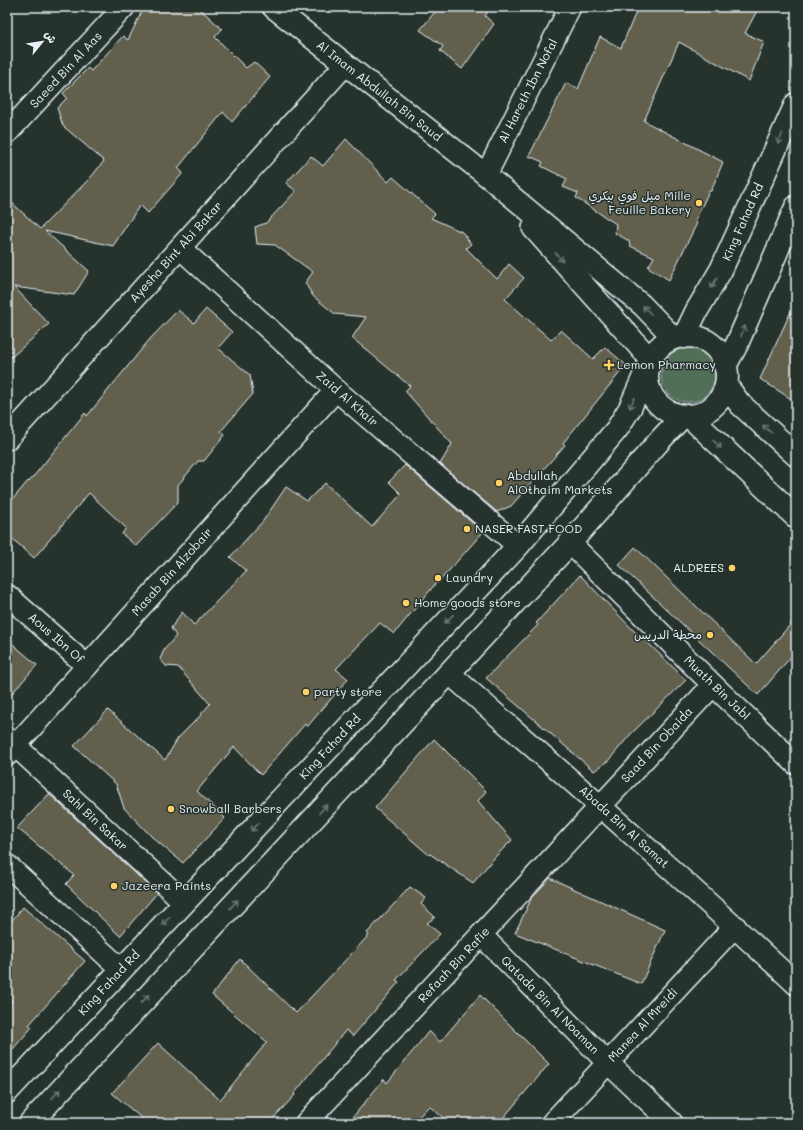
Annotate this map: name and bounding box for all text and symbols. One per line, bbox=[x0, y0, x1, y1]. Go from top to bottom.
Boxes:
north arrow bbox=[22, 22, 62, 62]
street label: Saeed Bin Al Aas bbox=[26, 28, 105, 111]
text: ش bbox=[42, 28, 61, 46]
street label: Al Imam Abdullah Bin Saud bbox=[314, 36, 446, 144]
street label: Al Hareth Ibn Nofal bbox=[494, 36, 560, 145]
one-way arrow bbox=[776, 133, 783, 145]
street label: King Fahad Rd bbox=[718, 180, 767, 263]
place label: ميل فوي بيكري Mille Feuille Bakery bbox=[588, 187, 691, 217]
street label: Ayesha Bint Abi Bakar bbox=[125, 197, 225, 305]
marker: ميل فوي بيكري Mille Feuille Bakery bbox=[694, 198, 704, 208]
one-way arrow bbox=[554, 252, 563, 262]
one-way arrow bbox=[709, 277, 717, 289]
one-way arrow bbox=[642, 305, 652, 315]
one-way arrow bbox=[739, 326, 747, 338]
place label: Lemon Pharmacy bbox=[617, 356, 716, 372]
marker: Lemon Pharmacy bbox=[604, 360, 614, 370]
street label: Zaid Al Khair bbox=[313, 367, 382, 430]
one-way arrow bbox=[628, 396, 635, 408]
one-way arrow bbox=[762, 424, 772, 434]
one-way arrow bbox=[712, 439, 722, 448]
place label: Abdullah AlOthaim Markets bbox=[507, 467, 613, 497]
marker: Abdullah AlOthaim Markets bbox=[494, 478, 504, 488]
place label: NASER FAST FOOD bbox=[475, 520, 582, 536]
street label: Masab Bin Alzobair bbox=[127, 524, 215, 619]
marker: NASER FAST FOOD bbox=[462, 524, 472, 534]
place label: ALDREES bbox=[673, 559, 724, 575]
marker: ALDREES bbox=[727, 563, 737, 573]
place label: Laundry bbox=[446, 569, 493, 585]
marker: Laundry bbox=[433, 573, 443, 583]
place label: Home goods store bbox=[414, 594, 521, 610]
marker: Home goods store bbox=[401, 598, 411, 608]
street label: Aous Ibn Of bbox=[25, 609, 88, 666]
one-way arrow bbox=[445, 614, 454, 625]
place label: محطة الدريس bbox=[634, 626, 702, 642]
marker: محطة الدريس bbox=[705, 630, 715, 640]
street label: Muath Bin Jabl bbox=[681, 652, 754, 723]
place label: party store bbox=[314, 683, 382, 699]
marker: party store bbox=[301, 687, 311, 697]
street label: Saad Bin Obaida bbox=[617, 703, 696, 786]
street label: King Fahad Rd bbox=[295, 710, 364, 782]
street label: Abada Bin Al Samat bbox=[576, 782, 673, 871]
street label: Sahl Bin Sakar bbox=[60, 785, 132, 854]
place label: Snowball Barbers bbox=[179, 800, 282, 816]
marker: Snowball Barbers bbox=[166, 804, 176, 814]
one-way arrow bbox=[318, 804, 327, 814]
one-way arrow bbox=[251, 821, 260, 831]
place label: Jazeera Paints bbox=[122, 877, 211, 893]
marker: Jazeera Paints bbox=[109, 881, 119, 891]
one-way arrow bbox=[229, 899, 239, 909]
one-way arrow bbox=[161, 916, 171, 926]
street label: Refaah Bin Rafie bbox=[414, 923, 493, 1006]
street label: King Fahad Rd bbox=[74, 946, 143, 1018]
street label: Qatada Bin Al Noaman bbox=[498, 952, 603, 1057]
street label: Manea Al Mreidi bbox=[604, 984, 681, 1065]
one-way arrow bbox=[140, 995, 149, 1005]
one-way arrow bbox=[52, 1089, 61, 1100]

